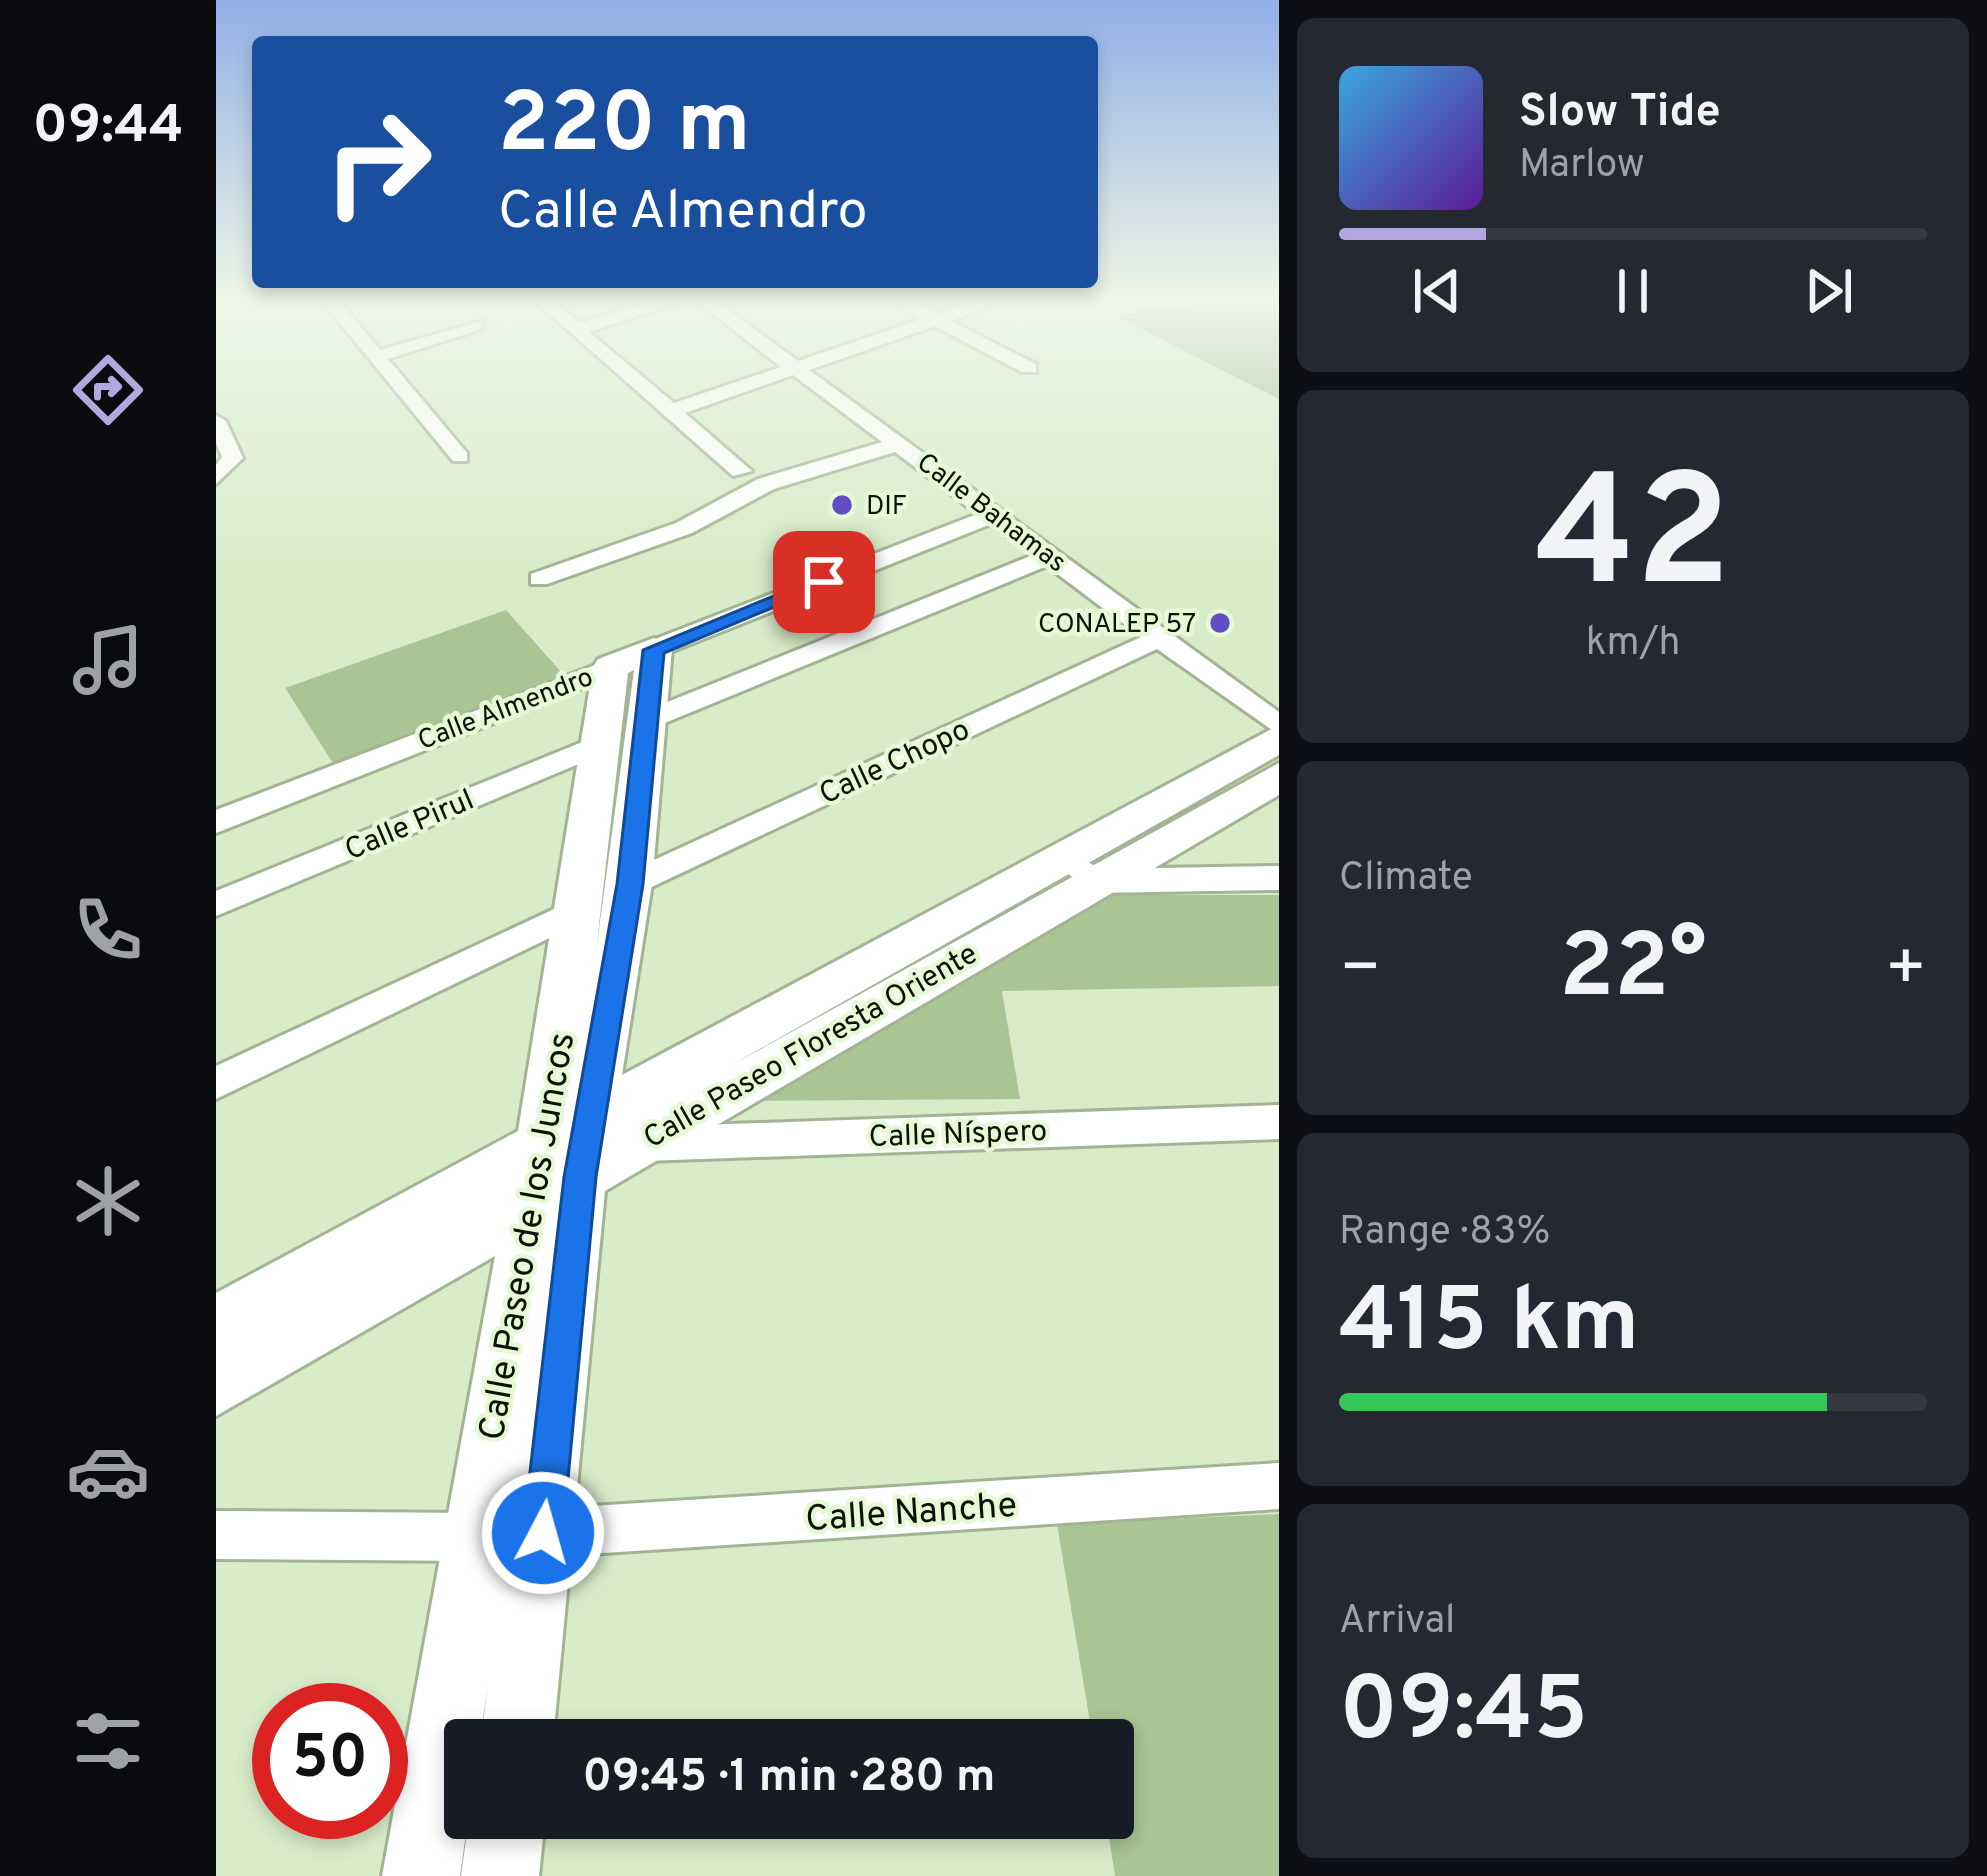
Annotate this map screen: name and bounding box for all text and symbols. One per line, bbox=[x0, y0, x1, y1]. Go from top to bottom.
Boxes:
text: 220 m bbox=[498, 75, 751, 181]
icon: right bbox=[300, 84, 456, 240]
text: Slow Tide bbox=[1519, 85, 1721, 142]
text: 09:44 bbox=[32, 93, 184, 162]
text: Marlow bbox=[1519, 142, 1645, 191]
text: Calle Almendro bbox=[498, 179, 868, 248]
icon: previous bbox=[1404, 258, 1470, 324]
icon: pause bbox=[1600, 258, 1666, 324]
icon: next bbox=[1796, 258, 1862, 324]
icon: directions bbox=[66, 348, 150, 432]
text: 42 bbox=[1535, 443, 1731, 641]
street label: Calle Bahamas bbox=[909, 446, 1072, 581]
place label: DIF bbox=[866, 490, 907, 524]
marker: DIF bbox=[829, 492, 855, 518]
pin bbox=[773, 531, 875, 633]
icon: arrive bbox=[791, 549, 857, 615]
place label: CONALEP 57 bbox=[1038, 608, 1196, 642]
marker: CONALEP 57 bbox=[1207, 610, 1233, 636]
icon: music bbox=[66, 618, 150, 702]
text: km/h bbox=[1586, 620, 1680, 669]
street label: Calle Almendro bbox=[413, 661, 598, 759]
street label: Calle Chopo bbox=[814, 712, 976, 814]
street label: Calle Pirul bbox=[340, 783, 480, 870]
text: Climate bbox=[1339, 855, 1473, 904]
icon: phone bbox=[66, 888, 150, 972]
text: 22° bbox=[1559, 915, 1707, 1028]
text: − bbox=[1339, 930, 1382, 1013]
text: + bbox=[1884, 930, 1927, 1013]
street label: Calle Paseo Floresta Oriente bbox=[638, 936, 985, 1158]
street label: Calle Paseo de los Juncos bbox=[470, 1029, 587, 1444]
street label: Calle Níspero bbox=[868, 1114, 1048, 1157]
icon: climate bbox=[66, 1159, 150, 1243]
text: Range · 83% bbox=[1339, 1209, 1550, 1258]
text: 415 km bbox=[1339, 1269, 1640, 1382]
icon: car bbox=[66, 1429, 150, 1513]
position arrow bbox=[480, 1470, 606, 1596]
street label: Calle Nanche bbox=[804, 1484, 1018, 1544]
text: Arrival bbox=[1339, 1598, 1455, 1647]
text: 09:45 bbox=[1339, 1658, 1588, 1771]
speed limit sign: 50 bbox=[252, 1683, 408, 1839]
icon: filters bbox=[66, 1699, 150, 1783]
text: 09:45 · 1 min · 280 m bbox=[582, 1750, 996, 1807]

